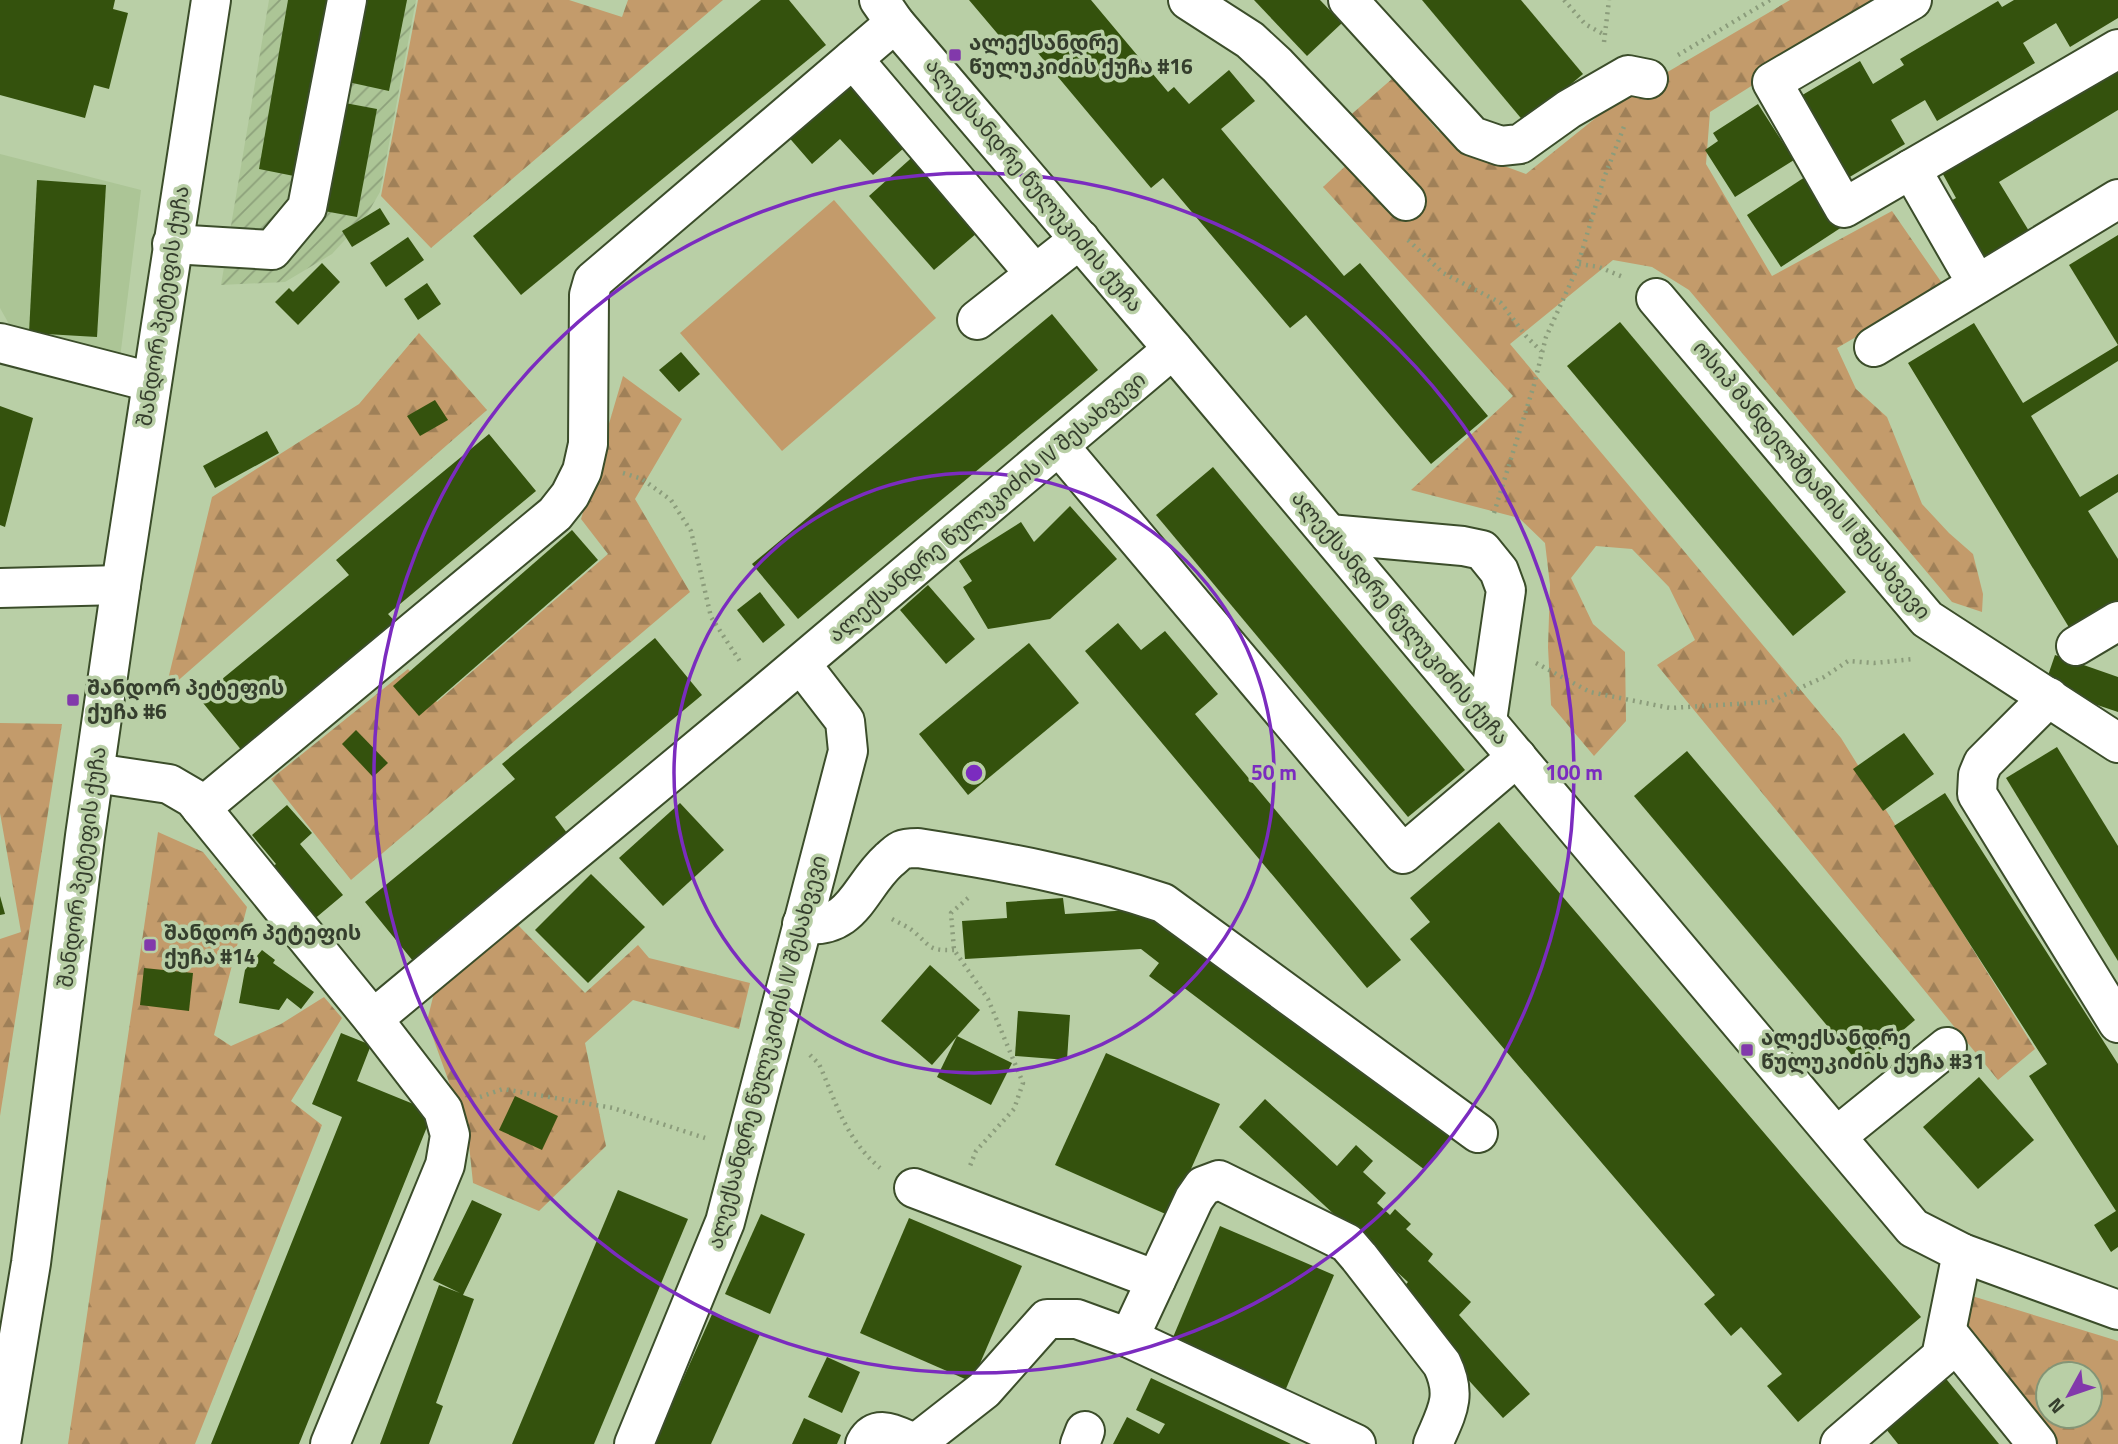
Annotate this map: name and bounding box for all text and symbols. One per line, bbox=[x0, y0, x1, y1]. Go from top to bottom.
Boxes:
place label: ალექსანდრე წულუკიძის ქუჩა #16 bbox=[969, 26, 1193, 82]
marker: ალექსანდრე წულუკიძის ქუჩა #16 bbox=[947, 47, 963, 63]
street label: ალექსანდრე წულუკიძის ქუჩა bbox=[919, 50, 1151, 319]
street label: შანდორ პეტეფის ქუჩა bbox=[127, 183, 197, 428]
street label: ოსიპ მანდელშტამის II შესახვევი bbox=[1686, 333, 1939, 626]
street label: ალექსანდრე წულუკიძის IV შესახვევი bbox=[820, 363, 1152, 649]
street label: ალექსანდრე წულუკიძის ქუჩა bbox=[1285, 483, 1517, 752]
place label: შანდორ პეტეფის ქუჩა #6 bbox=[87, 671, 284, 727]
marker: შანდორ პეტეფის ქუჩა #6 bbox=[65, 692, 81, 708]
street label: შანდორ პეტეფის ქუჩა bbox=[48, 744, 114, 989]
text: 50 m bbox=[1251, 756, 1297, 788]
text: 100 m bbox=[1545, 756, 1603, 788]
centre of rings bbox=[962, 761, 986, 785]
street label: ალექსანდრე წულუკიძის IV შესახვევი bbox=[698, 851, 834, 1252]
place label: შანდორ პეტეფის ქუჩა #14 bbox=[164, 916, 361, 972]
marker: შანდორ პეტეფის ქუჩა #14 bbox=[142, 937, 158, 953]
place label: ალექსანდრე წულუკიძის ქუჩა #31 bbox=[1761, 1021, 1985, 1077]
marker: ალექსანდრე წულუკიძის ქუჩა #31 bbox=[1739, 1042, 1755, 1058]
north arrow bbox=[2034, 1360, 2104, 1430]
text: N bbox=[2040, 1392, 2071, 1421]

